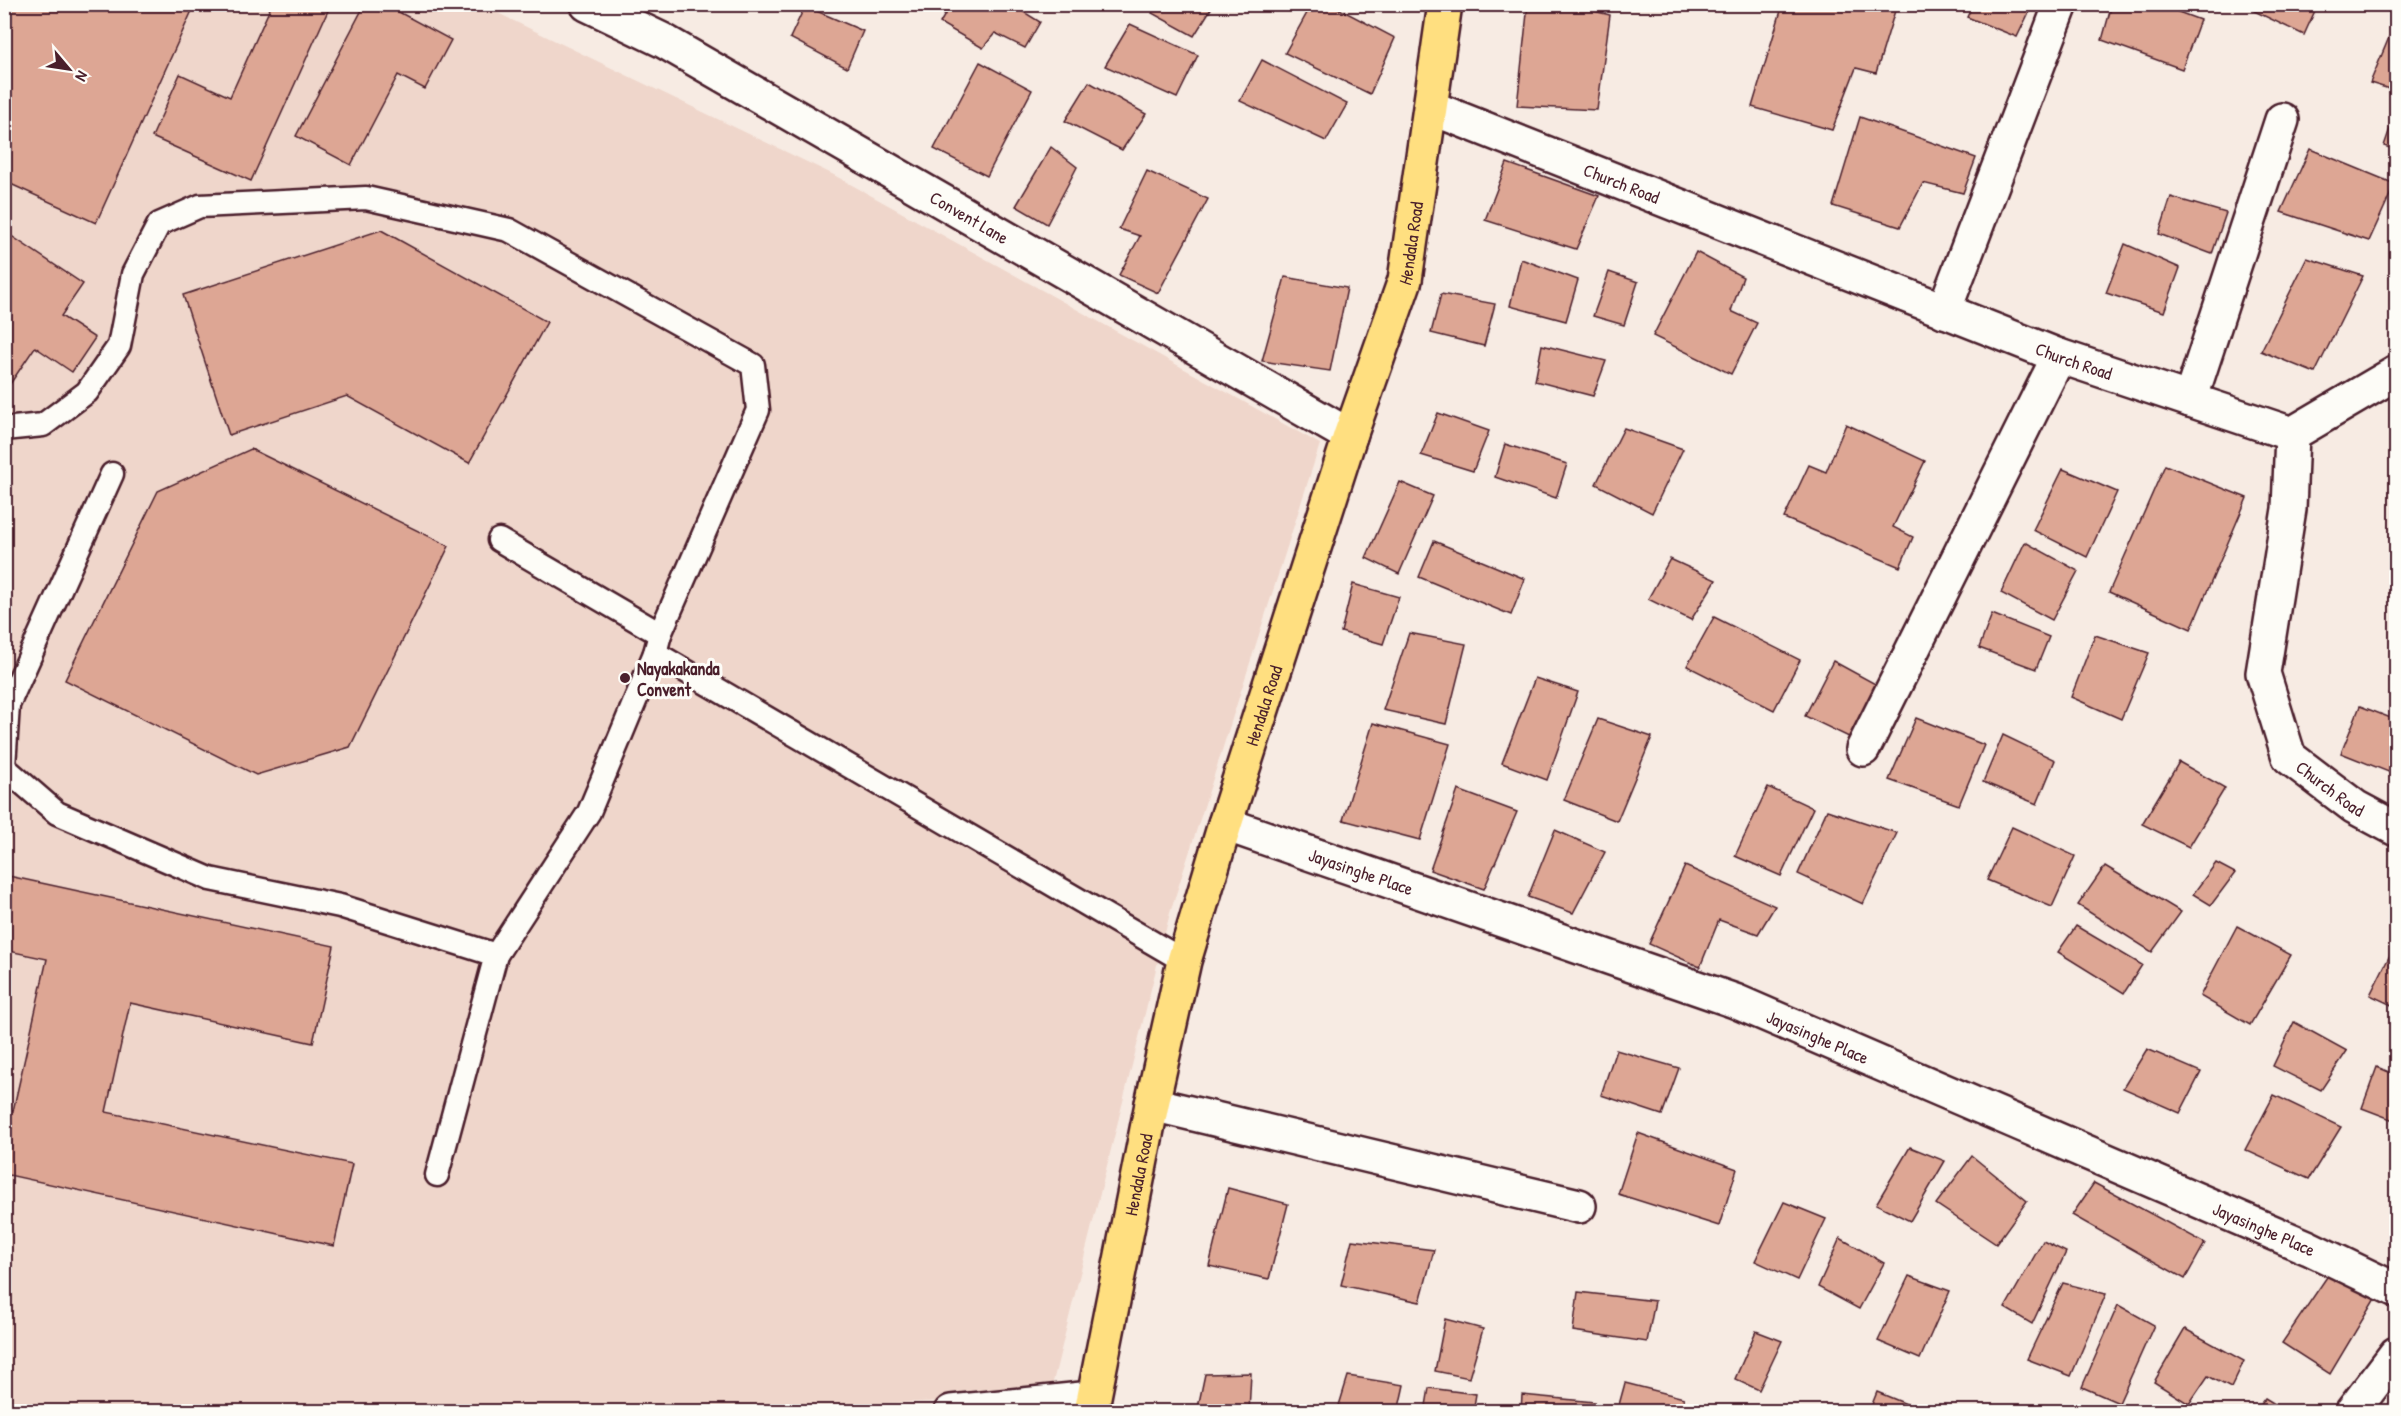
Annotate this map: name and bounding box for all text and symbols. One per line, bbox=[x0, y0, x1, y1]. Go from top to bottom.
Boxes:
north arrow bbox=[39, 39, 99, 99]
text: N bbox=[70, 67, 94, 86]
street label: Church Road bbox=[1580, 157, 1663, 209]
street label: Convent Lane bbox=[925, 184, 1014, 250]
street label: Hendala Road bbox=[1392, 200, 1429, 288]
street label: Church Road bbox=[2032, 335, 2116, 386]
place label: Nayakakanda Convent bbox=[637, 656, 721, 702]
street label: Hendala Road bbox=[1238, 662, 1288, 749]
marker: Nayakakanda Convent bbox=[618, 671, 632, 685]
street label: Church Road bbox=[2291, 754, 2369, 822]
street label: Jayasinghe Place bbox=[1305, 842, 1417, 901]
street label: Jayasinghe Place bbox=[1763, 1004, 1873, 1070]
street label: Hendala Road bbox=[1118, 1131, 1158, 1218]
street label: Jayasinghe Place bbox=[2209, 1196, 2320, 1262]

